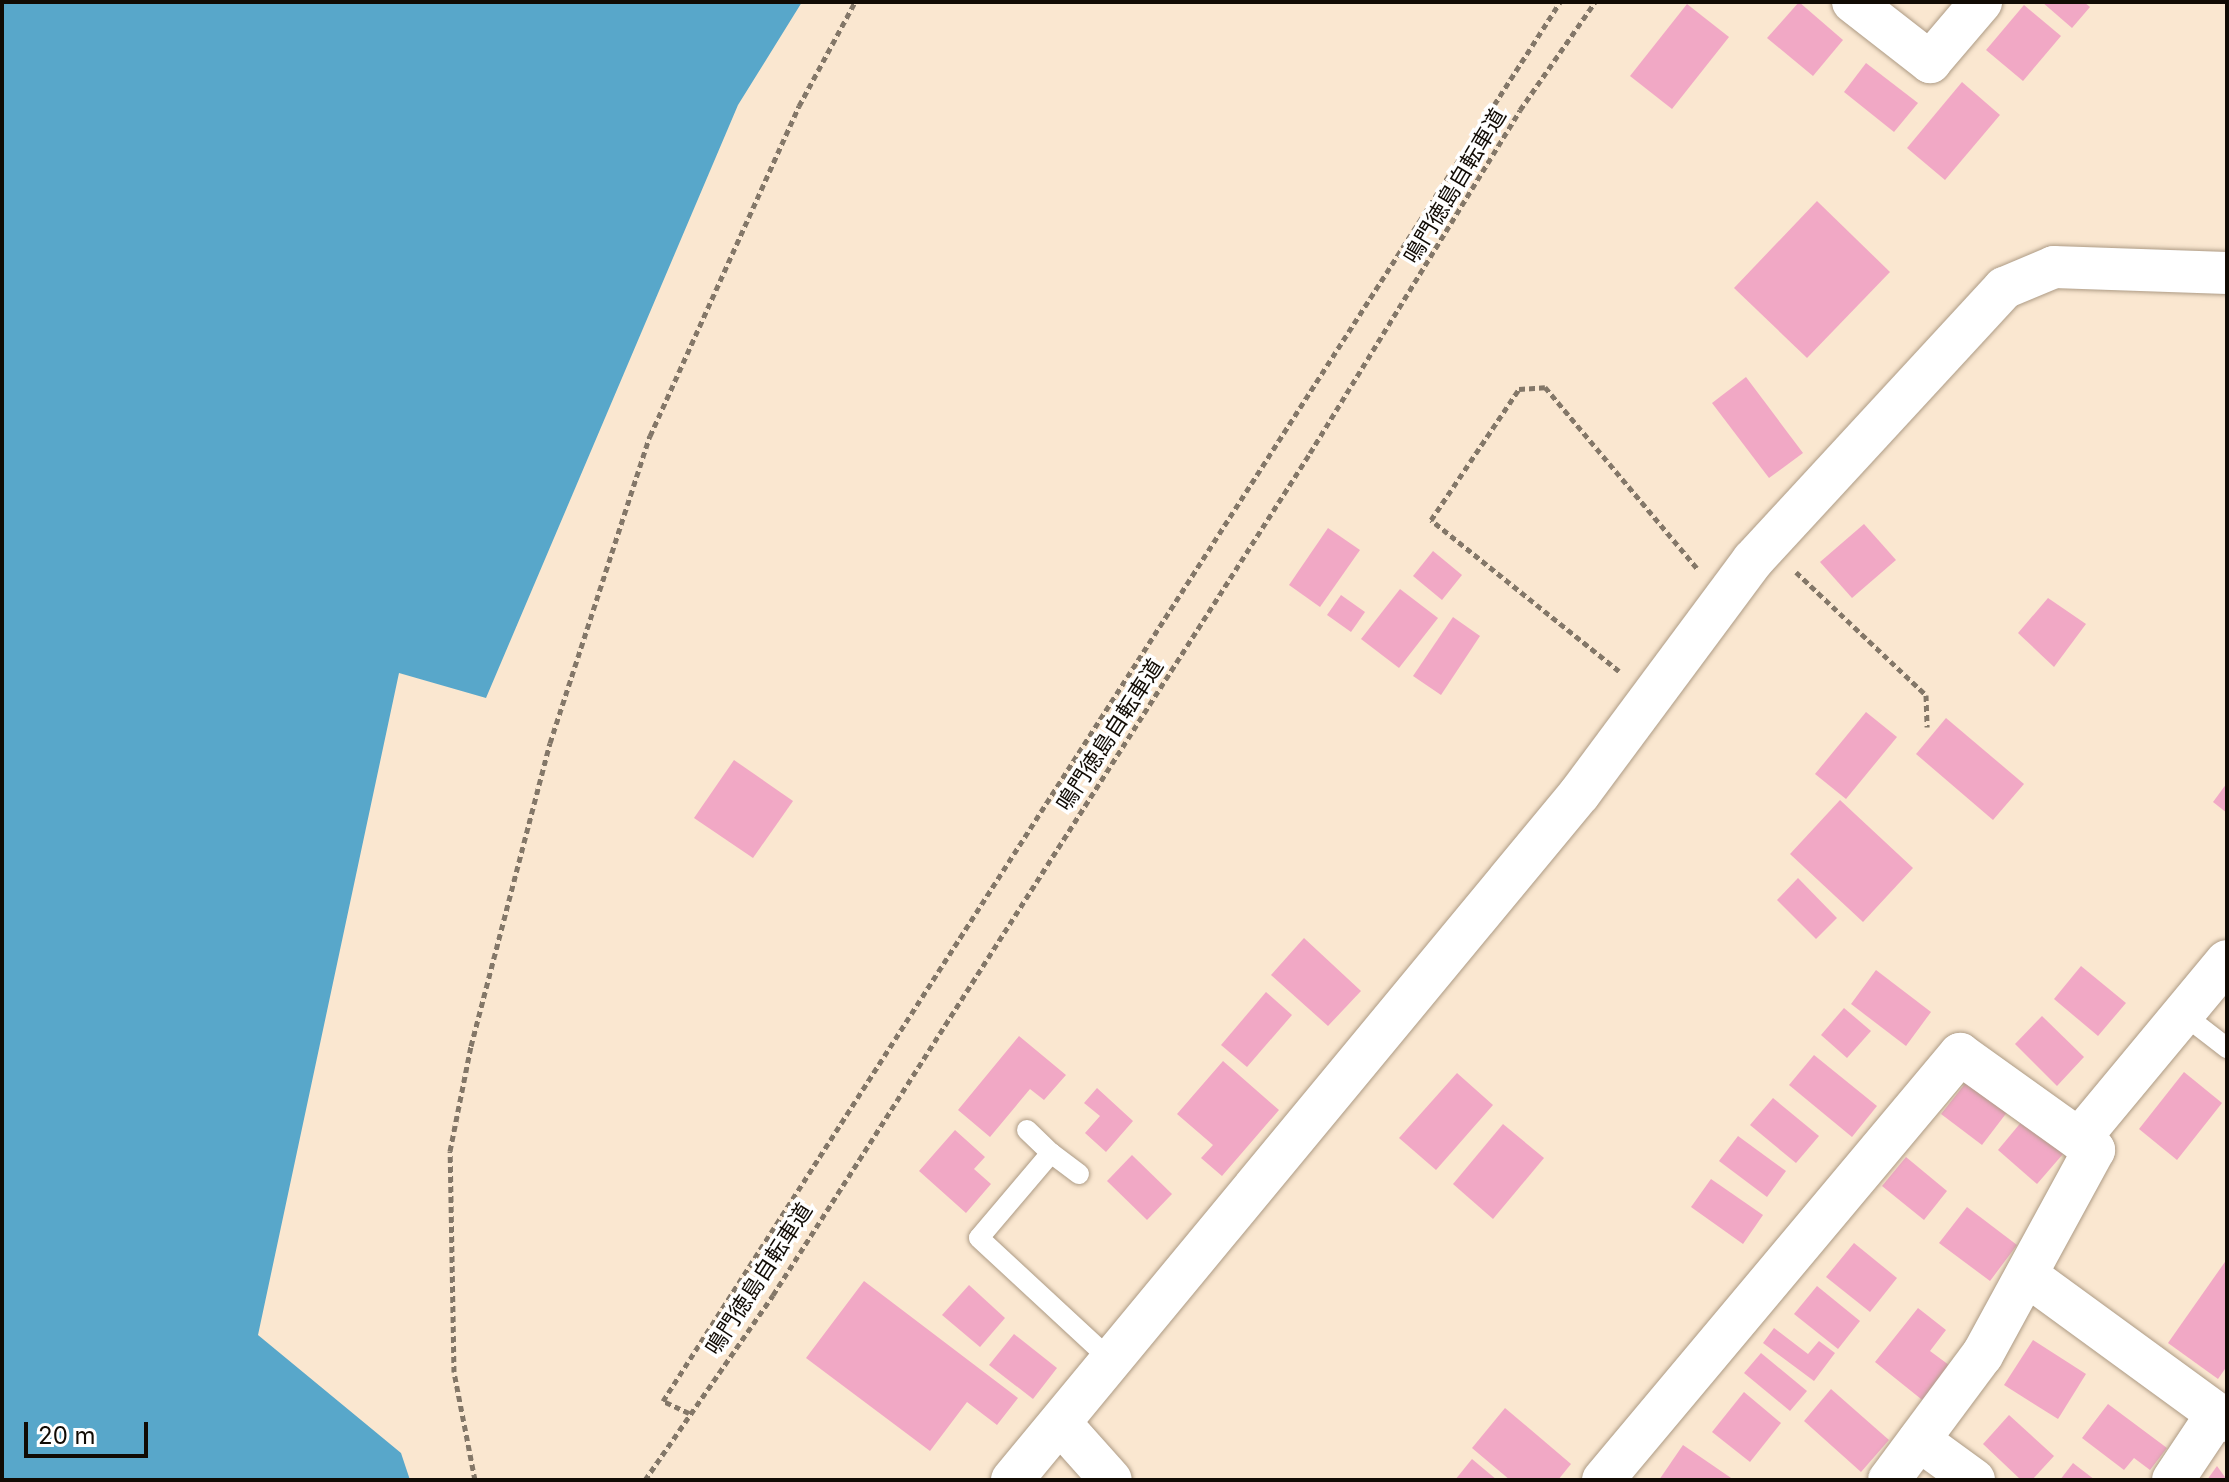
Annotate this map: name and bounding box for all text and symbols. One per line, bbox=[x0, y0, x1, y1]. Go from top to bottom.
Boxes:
street label: 鳴門徳島自転車道 bbox=[1398, 104, 1512, 268]
street label: 鳴門徳島自転車道 bbox=[1051, 654, 1169, 816]
street label: 鳴門徳島自転車道 bbox=[700, 1198, 818, 1360]
scale bar bbox=[28, 1406, 152, 1456]
text: 20 m bbox=[38, 1421, 96, 1450]

